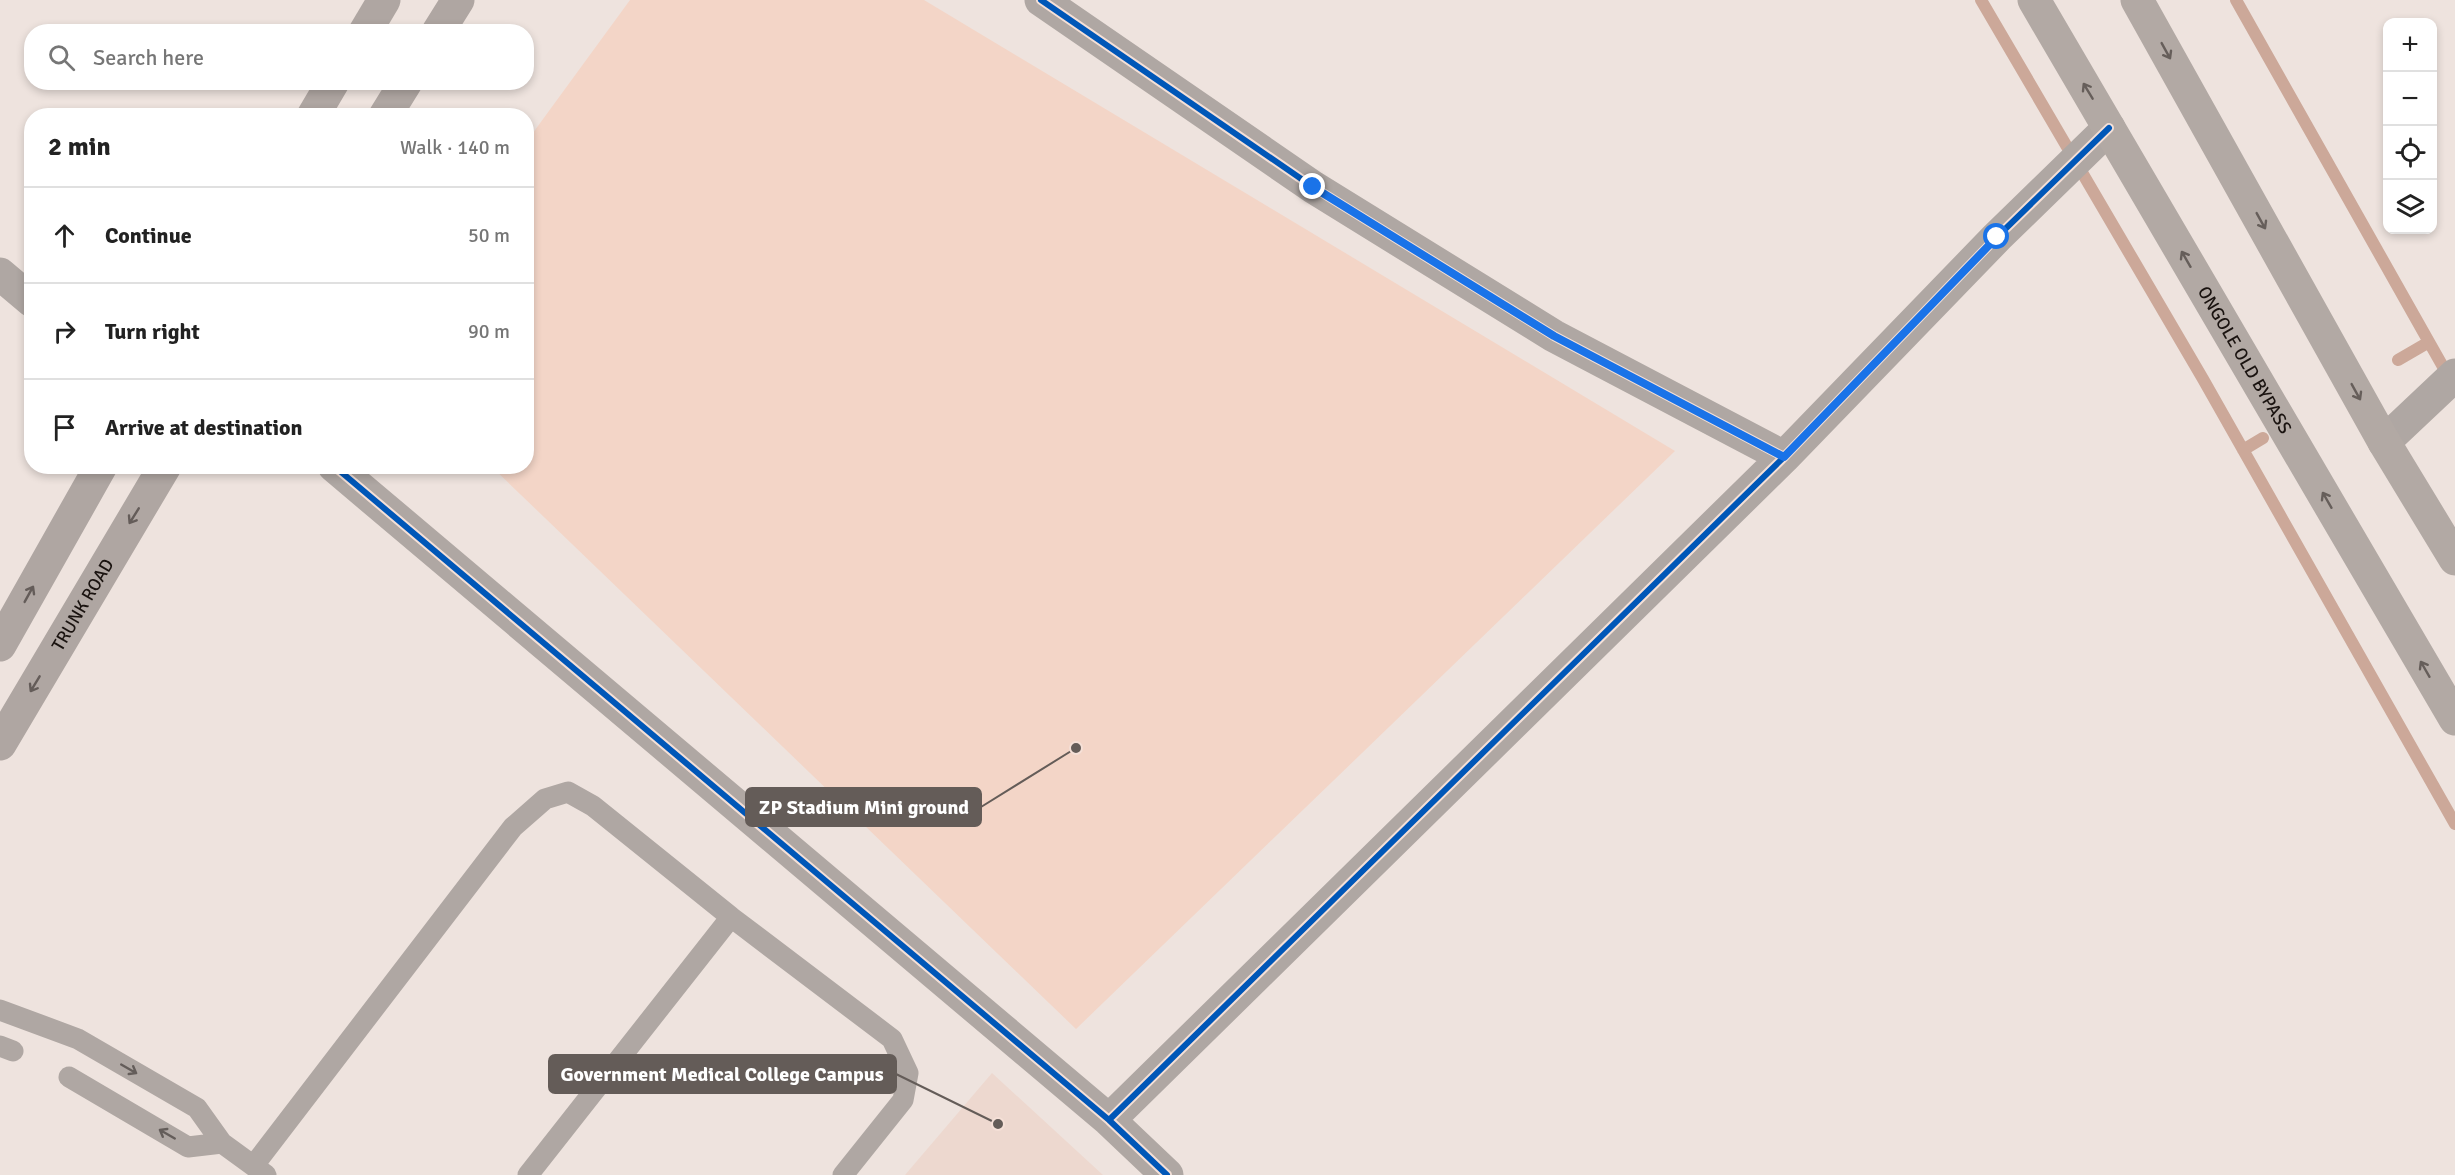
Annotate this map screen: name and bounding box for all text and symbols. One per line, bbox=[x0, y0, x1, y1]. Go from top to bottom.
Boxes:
map controls bbox=[2383, 18, 2437, 234]
button: + bbox=[2383, 18, 2437, 72]
search box bbox=[24, 24, 534, 90]
icon: search bbox=[45, 41, 78, 74]
one-way arrow bbox=[2160, 42, 2172, 59]
text: Search here bbox=[93, 44, 204, 71]
button: − bbox=[2383, 72, 2437, 126]
one-way arrow bbox=[2081, 83, 2093, 100]
button: locate bbox=[2383, 126, 2437, 180]
text: 2 min bbox=[48, 131, 111, 163]
text: Walk · 140 m bbox=[400, 135, 510, 160]
route end bbox=[1299, 173, 1325, 199]
button: layers bbox=[2383, 180, 2437, 234]
one-way arrow bbox=[2256, 212, 2267, 230]
icon: ahead bbox=[48, 219, 81, 252]
text: Continue bbox=[105, 222, 192, 249]
text: 50 m bbox=[468, 223, 510, 248]
route start bbox=[1983, 223, 2009, 249]
one-way arrow bbox=[2180, 251, 2192, 268]
street label: ONGOLE OLD BYPASS bbox=[2193, 282, 2296, 438]
icon: right bbox=[48, 315, 81, 348]
text: Turn right bbox=[105, 318, 200, 345]
text: 90 m bbox=[468, 319, 510, 344]
one-way arrow bbox=[2350, 383, 2362, 400]
icon: arrive bbox=[48, 411, 81, 444]
text: Arrive at destination bbox=[105, 414, 302, 441]
one-way arrow bbox=[2321, 492, 2333, 509]
one-way arrow bbox=[128, 507, 140, 524]
street label: TRUNK ROAD bbox=[47, 555, 118, 655]
one-way arrow bbox=[23, 586, 35, 603]
one-way arrow bbox=[2419, 660, 2431, 677]
one-way arrow bbox=[29, 675, 41, 692]
callout: ZP Stadium Mini ground bbox=[746, 788, 981, 826]
text: ZP Stadium Mini ground bbox=[759, 795, 969, 820]
callout: Government Medical College Campus bbox=[549, 1055, 896, 1093]
text: Government Medical College Campus bbox=[560, 1062, 884, 1087]
one-way arrow bbox=[120, 1063, 137, 1075]
one-way arrow bbox=[159, 1128, 176, 1140]

